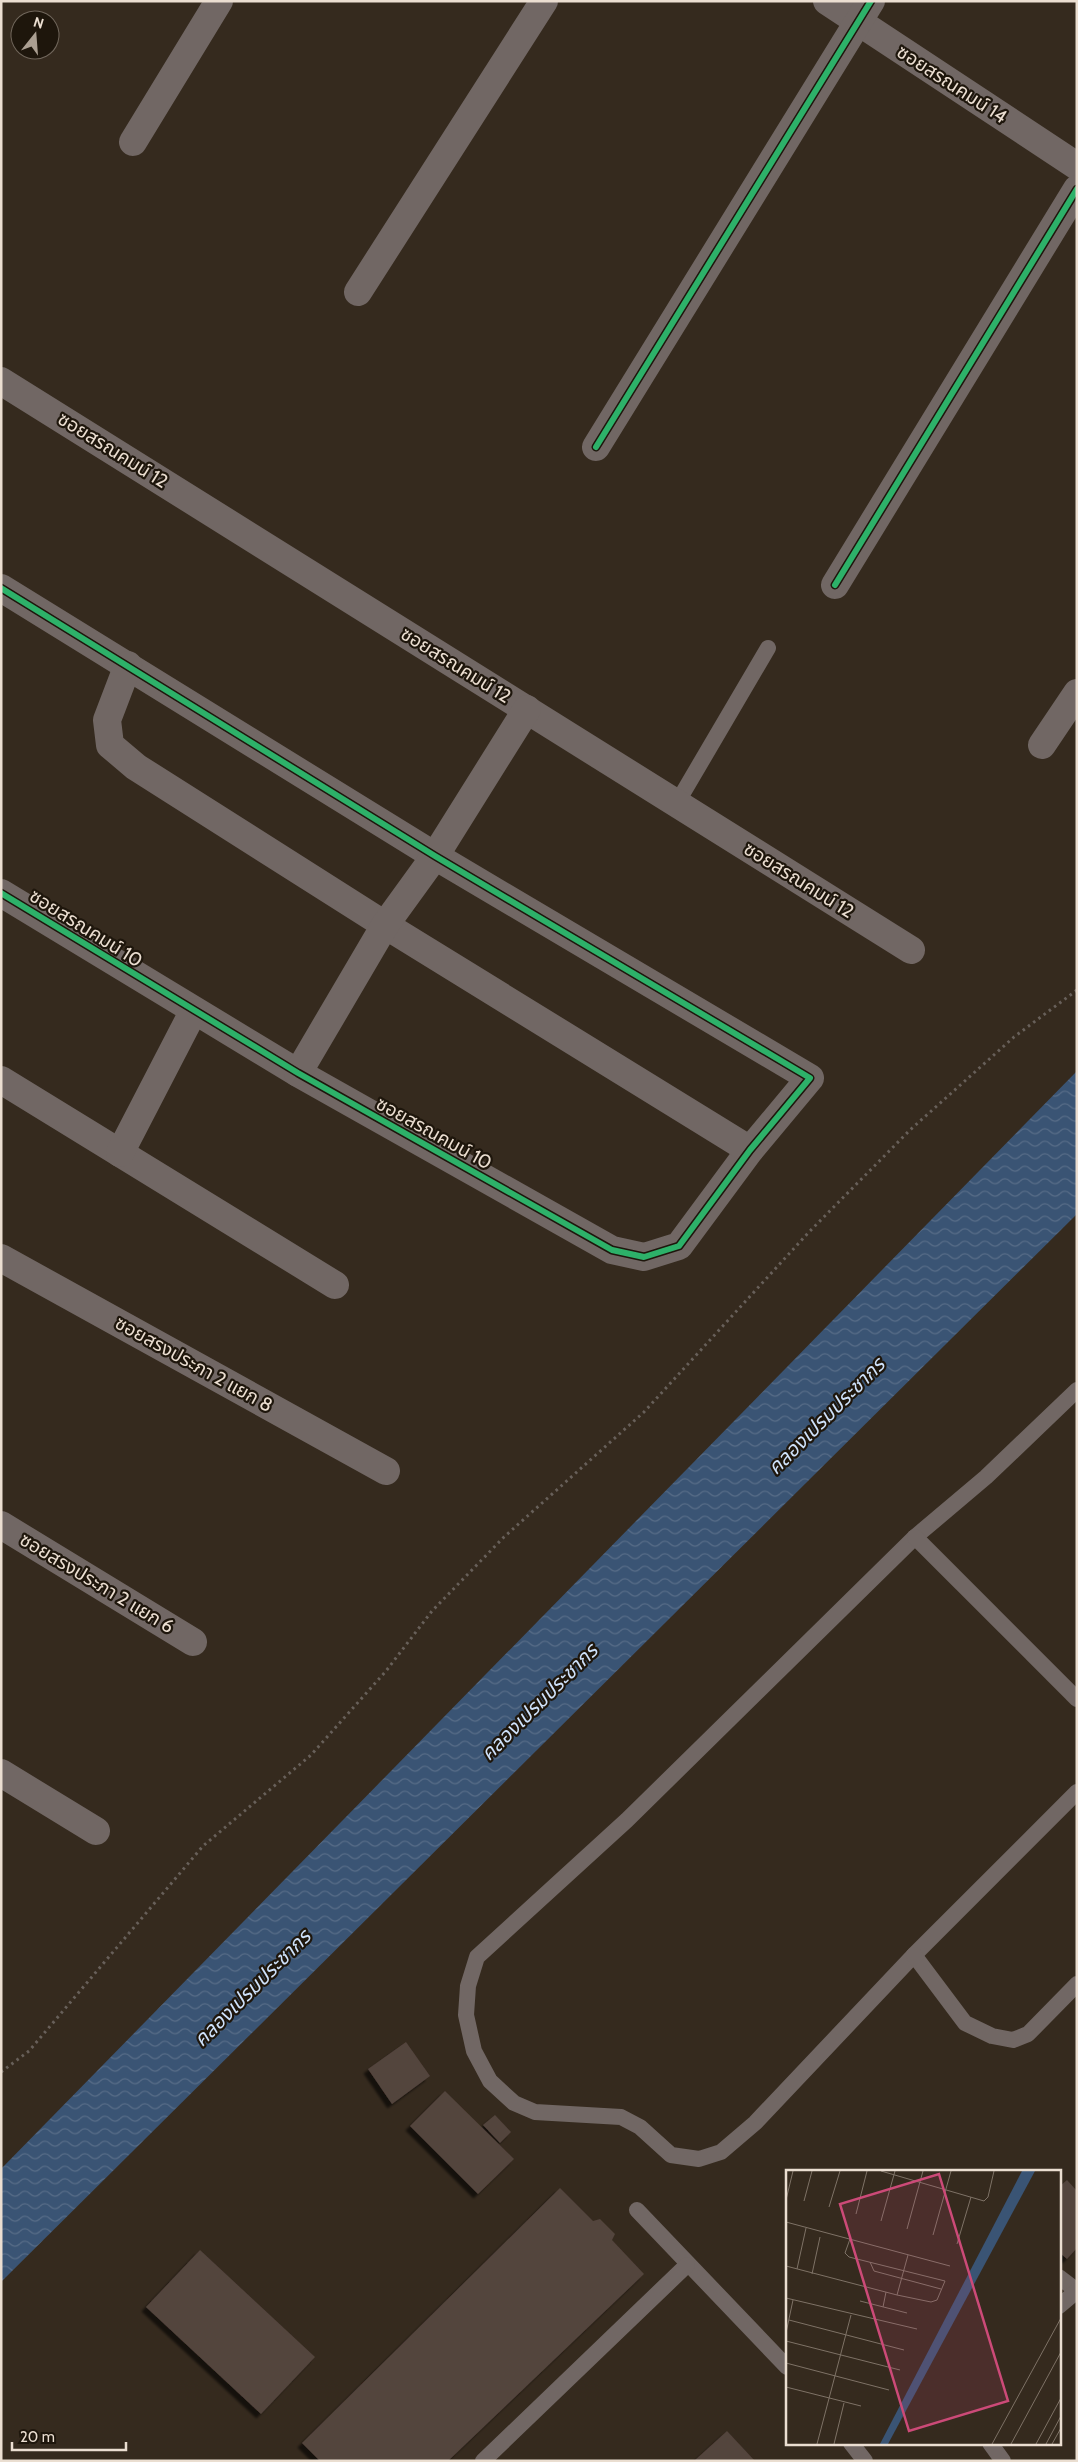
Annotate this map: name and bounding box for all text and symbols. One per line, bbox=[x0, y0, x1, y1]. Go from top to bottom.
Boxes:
north arrow bbox=[10, 10, 60, 60]
text: N bbox=[31, 13, 46, 33]
street label: ซอยสรณคมน์ 14 bbox=[893, 40, 1011, 128]
street label: ซอยสรณคมน์ 12 bbox=[54, 407, 172, 493]
street label: ซอยสรณคมน์ 12 bbox=[397, 622, 515, 708]
street label: ซอยสรณคมน์ 12 bbox=[740, 837, 858, 923]
street label: ซอยสรณคมน์ 10 bbox=[25, 884, 147, 972]
street label: ซอยสรณคมน์ 10 bbox=[372, 1092, 496, 1174]
street label: ซอยสรงประภา 2 แยก 8 bbox=[111, 1311, 277, 1417]
water label: คลองเปรมประชากร bbox=[763, 1352, 890, 1479]
street label: ซอยสรงประภา 2 แยก 6 bbox=[16, 1528, 178, 1638]
water label: คลองเปรมประชากร bbox=[476, 1638, 603, 1765]
water label: คลองเปรมประชากร bbox=[189, 1924, 316, 2051]
inset map bbox=[786, 2170, 1060, 2444]
scale bar bbox=[12, 2420, 126, 2452]
text: 20 m bbox=[20, 2428, 55, 2446]

